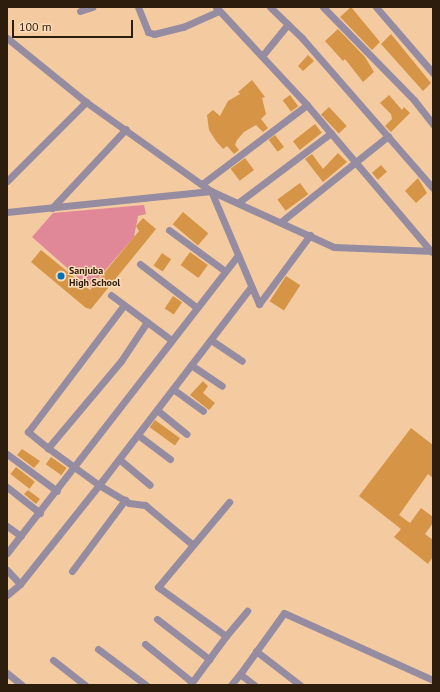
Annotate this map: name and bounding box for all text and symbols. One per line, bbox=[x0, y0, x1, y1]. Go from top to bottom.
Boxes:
scale bar bbox=[14, 12, 135, 38]
text: 100 m bbox=[19, 19, 52, 34]
place label: Sanjuba High School bbox=[69, 264, 120, 288]
marker: Sanjuba High School bbox=[56, 271, 66, 281]

